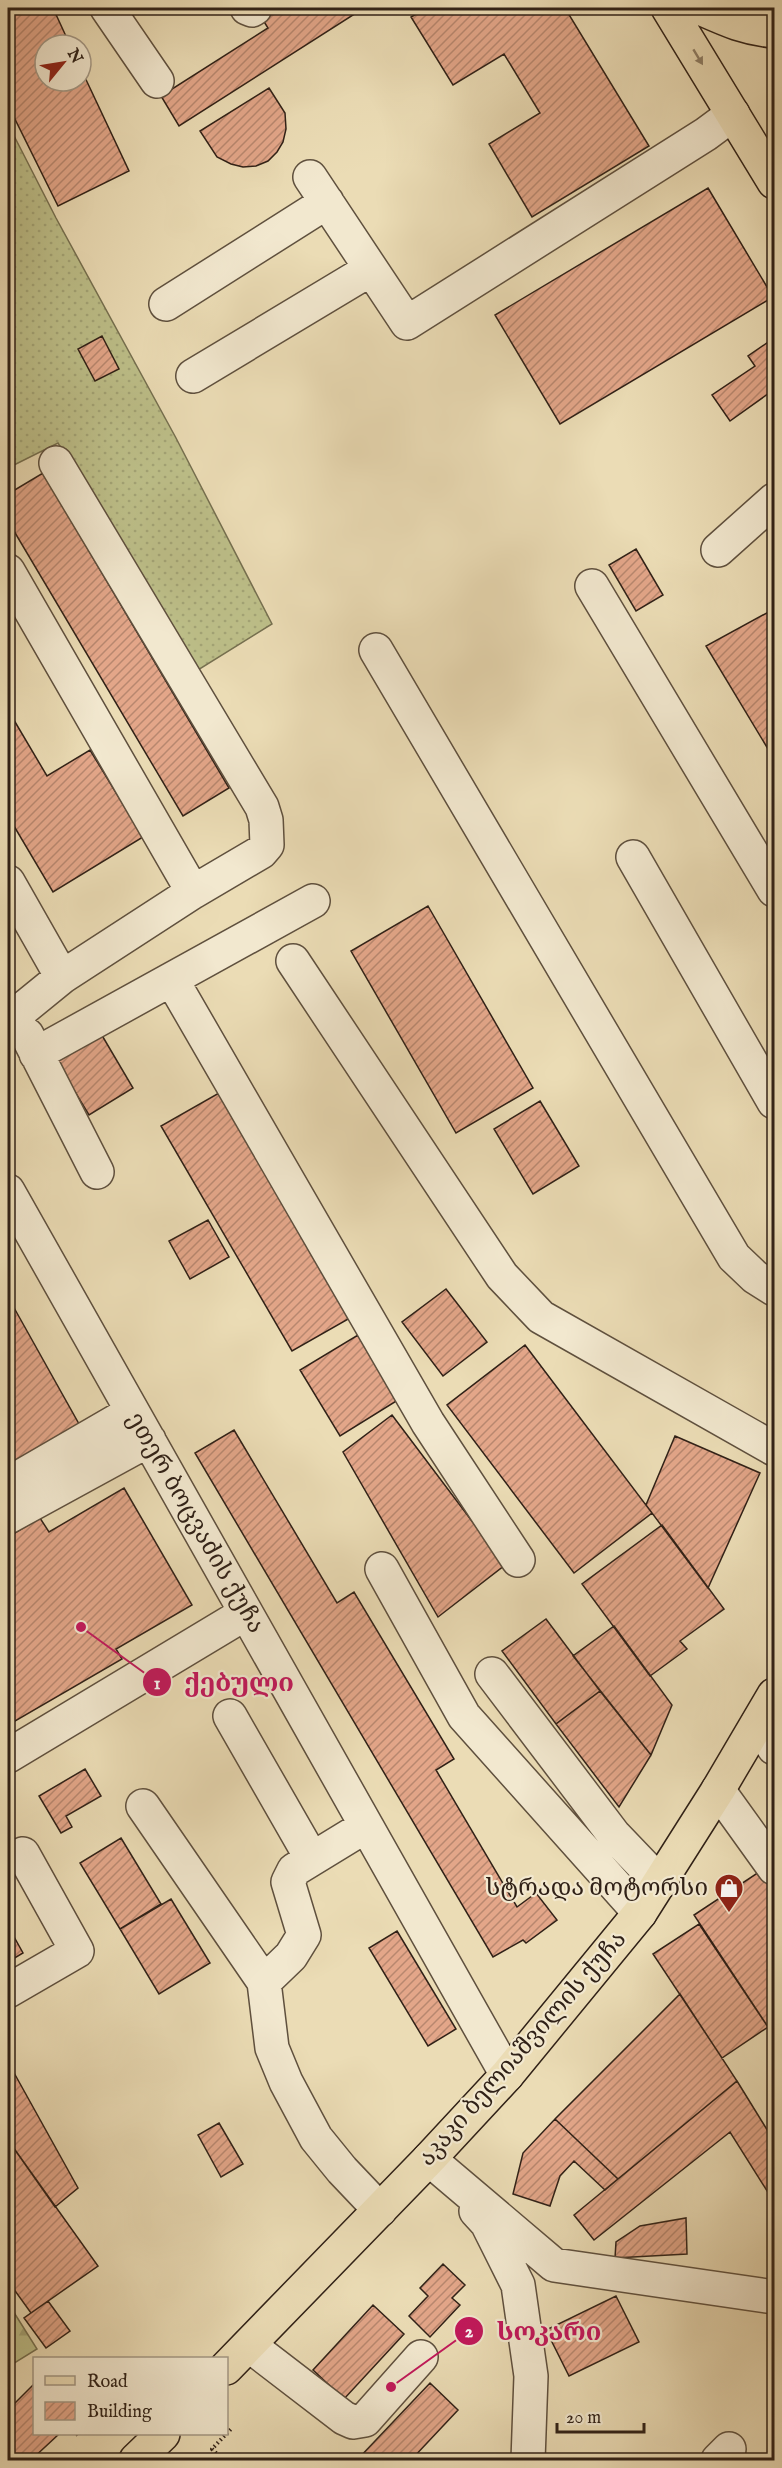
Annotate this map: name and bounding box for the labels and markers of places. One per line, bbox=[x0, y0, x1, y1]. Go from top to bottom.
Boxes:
callout: ქებული bbox=[142, 1660, 306, 1704]
shop icon: სტრადა მოტორსი bbox=[713, 1872, 745, 1914]
place label: სტრადა მოტორსი bbox=[486, 1873, 708, 1904]
callout: სოკარი bbox=[454, 2309, 613, 2353]

